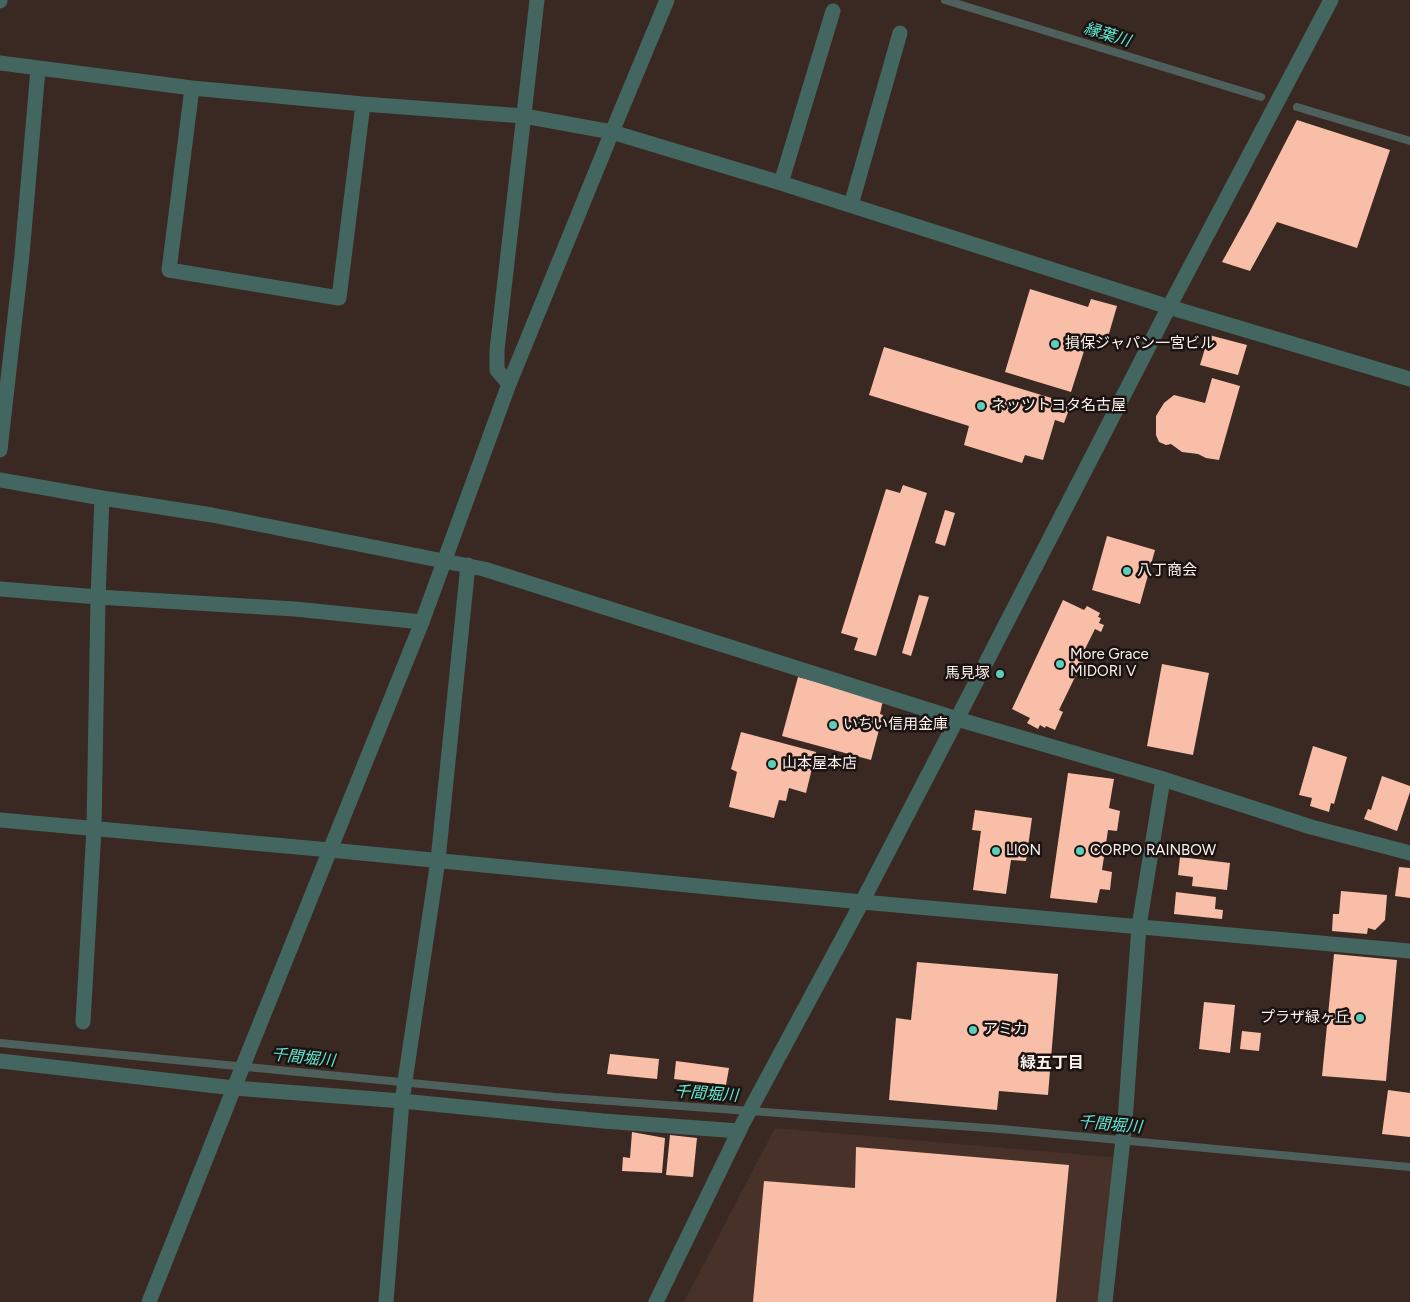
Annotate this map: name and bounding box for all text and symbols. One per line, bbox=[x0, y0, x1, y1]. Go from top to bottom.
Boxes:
water label: 縁葉川 bbox=[1081, 19, 1133, 51]
place label: 損保ジャパン一宮ビル bbox=[1065, 335, 1215, 353]
marker: 損保ジャパン一宮ビル bbox=[1049, 338, 1061, 350]
place label: ネッツトヨタ名古屋 bbox=[991, 397, 1126, 415]
marker: ネッツトヨタ名古屋 bbox=[975, 400, 987, 412]
place label: 八丁商会 bbox=[1137, 562, 1197, 580]
marker: 八丁商会 bbox=[1121, 565, 1133, 577]
place label: More Grace MIDORI V bbox=[1070, 646, 1149, 681]
marker: More Grace MIDORI V bbox=[1054, 658, 1066, 670]
place label: 馬見塚 bbox=[945, 665, 990, 683]
marker: 馬見塚 bbox=[994, 668, 1006, 680]
place label: いちい信用金庫 bbox=[843, 716, 948, 734]
marker: いちい信用金庫 bbox=[827, 719, 839, 731]
place label: 山本屋本店 bbox=[782, 755, 857, 773]
marker: 山本屋本店 bbox=[766, 758, 778, 770]
place label: LION bbox=[1006, 842, 1041, 860]
place label: CORPO RAINBOW bbox=[1090, 842, 1216, 860]
marker: LION bbox=[990, 845, 1002, 857]
marker: CORPO RAINBOW bbox=[1074, 845, 1086, 857]
place label: プラザ緑ヶ丘 bbox=[1260, 1009, 1350, 1027]
marker: プラザ緑ヶ丘 bbox=[1354, 1012, 1366, 1024]
place label: アミカ bbox=[983, 1021, 1028, 1039]
marker: アミカ bbox=[967, 1024, 979, 1036]
water label: 千間堀川 bbox=[270, 1045, 336, 1071]
district label: 緑五丁目 bbox=[1020, 1053, 1084, 1073]
water label: 千間堀川 bbox=[673, 1082, 739, 1106]
water label: 千間堀川 bbox=[1077, 1113, 1143, 1137]

